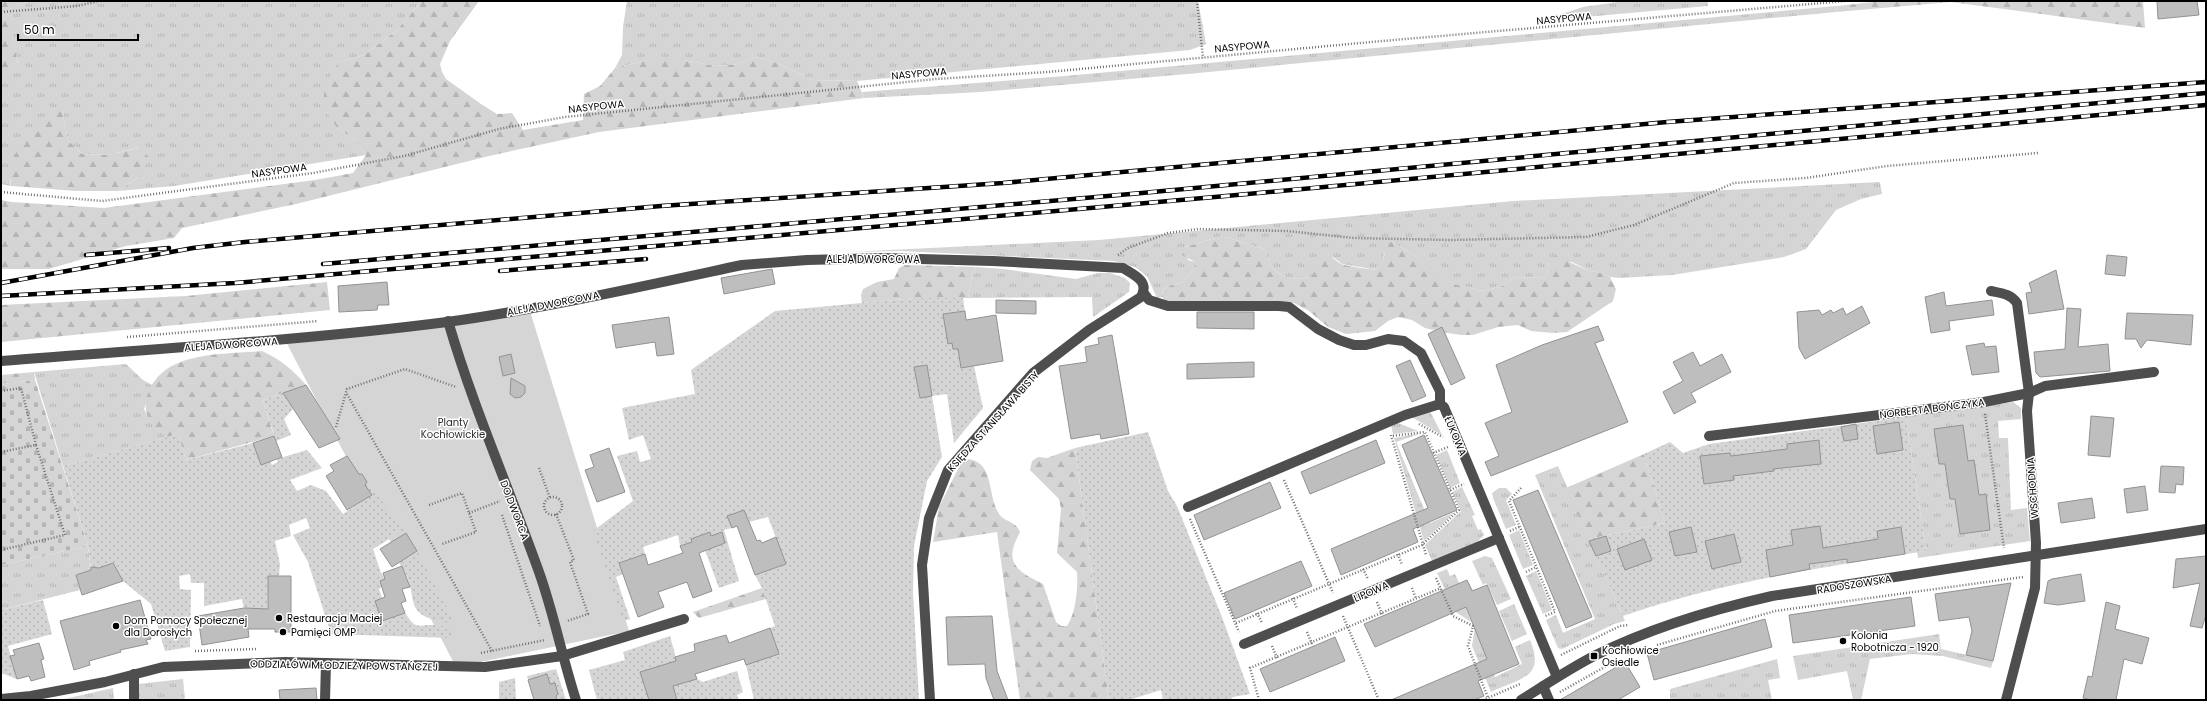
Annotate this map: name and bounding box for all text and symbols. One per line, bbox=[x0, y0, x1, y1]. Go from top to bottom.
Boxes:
street label: NASYPOWA bbox=[1536, 9, 1593, 28]
scale bar bbox=[18, 16, 138, 42]
text: 50 m bbox=[24, 21, 55, 38]
street label: NASYPOWA bbox=[1214, 37, 1271, 56]
street label: NASYPOWA bbox=[891, 64, 948, 83]
street label: NASYPOWA bbox=[568, 96, 625, 117]
street label: NASYPOWA bbox=[250, 159, 308, 182]
street label: ALEJA DWORCOWA bbox=[826, 252, 920, 267]
street label: ALEJA DWORCOWA bbox=[506, 287, 601, 320]
street label: ALEJA DWORCOWA bbox=[184, 334, 279, 355]
street label: KSIĘDZA STANISŁAWA BISTY bbox=[944, 368, 1043, 475]
street label: NORBERTA BOŃCZYKA bbox=[1879, 395, 1986, 422]
street label: ŁUKOWA bbox=[1441, 414, 1471, 458]
park label: Planty Kochłowickie bbox=[421, 415, 485, 442]
street label: WSCHODNIA bbox=[2023, 457, 2042, 519]
street label: DO DWORCA bbox=[496, 478, 533, 542]
street label: RADOSZOWSKA bbox=[1816, 571, 1893, 598]
street label: LIPOWA bbox=[1351, 577, 1391, 606]
place label: Restauracja Maciej bbox=[287, 611, 382, 626]
place label: Dom Pomocy Społecznej dla Dorosłych bbox=[124, 613, 247, 640]
marker: Restauracja Maciej bbox=[274, 613, 284, 623]
marker: Dom Pomocy Społecznej dla Dorosłych bbox=[111, 621, 121, 631]
place label: Pamięci OMP bbox=[291, 625, 356, 640]
marker: Pamięci OMP bbox=[278, 627, 288, 637]
place label: Kolonia Robotnicza - 1920 bbox=[1851, 628, 1939, 655]
marker: Kolonia Robotnicza - 1920 bbox=[1838, 636, 1848, 646]
place label: Kochłowice Osiedle bbox=[1602, 643, 1659, 670]
marker: Kochłowice Osiedle bbox=[1589, 651, 1599, 661]
street label: ODDZIAŁÓW MŁODZIEŻY POWSTAŃCZEJ bbox=[250, 656, 438, 675]

